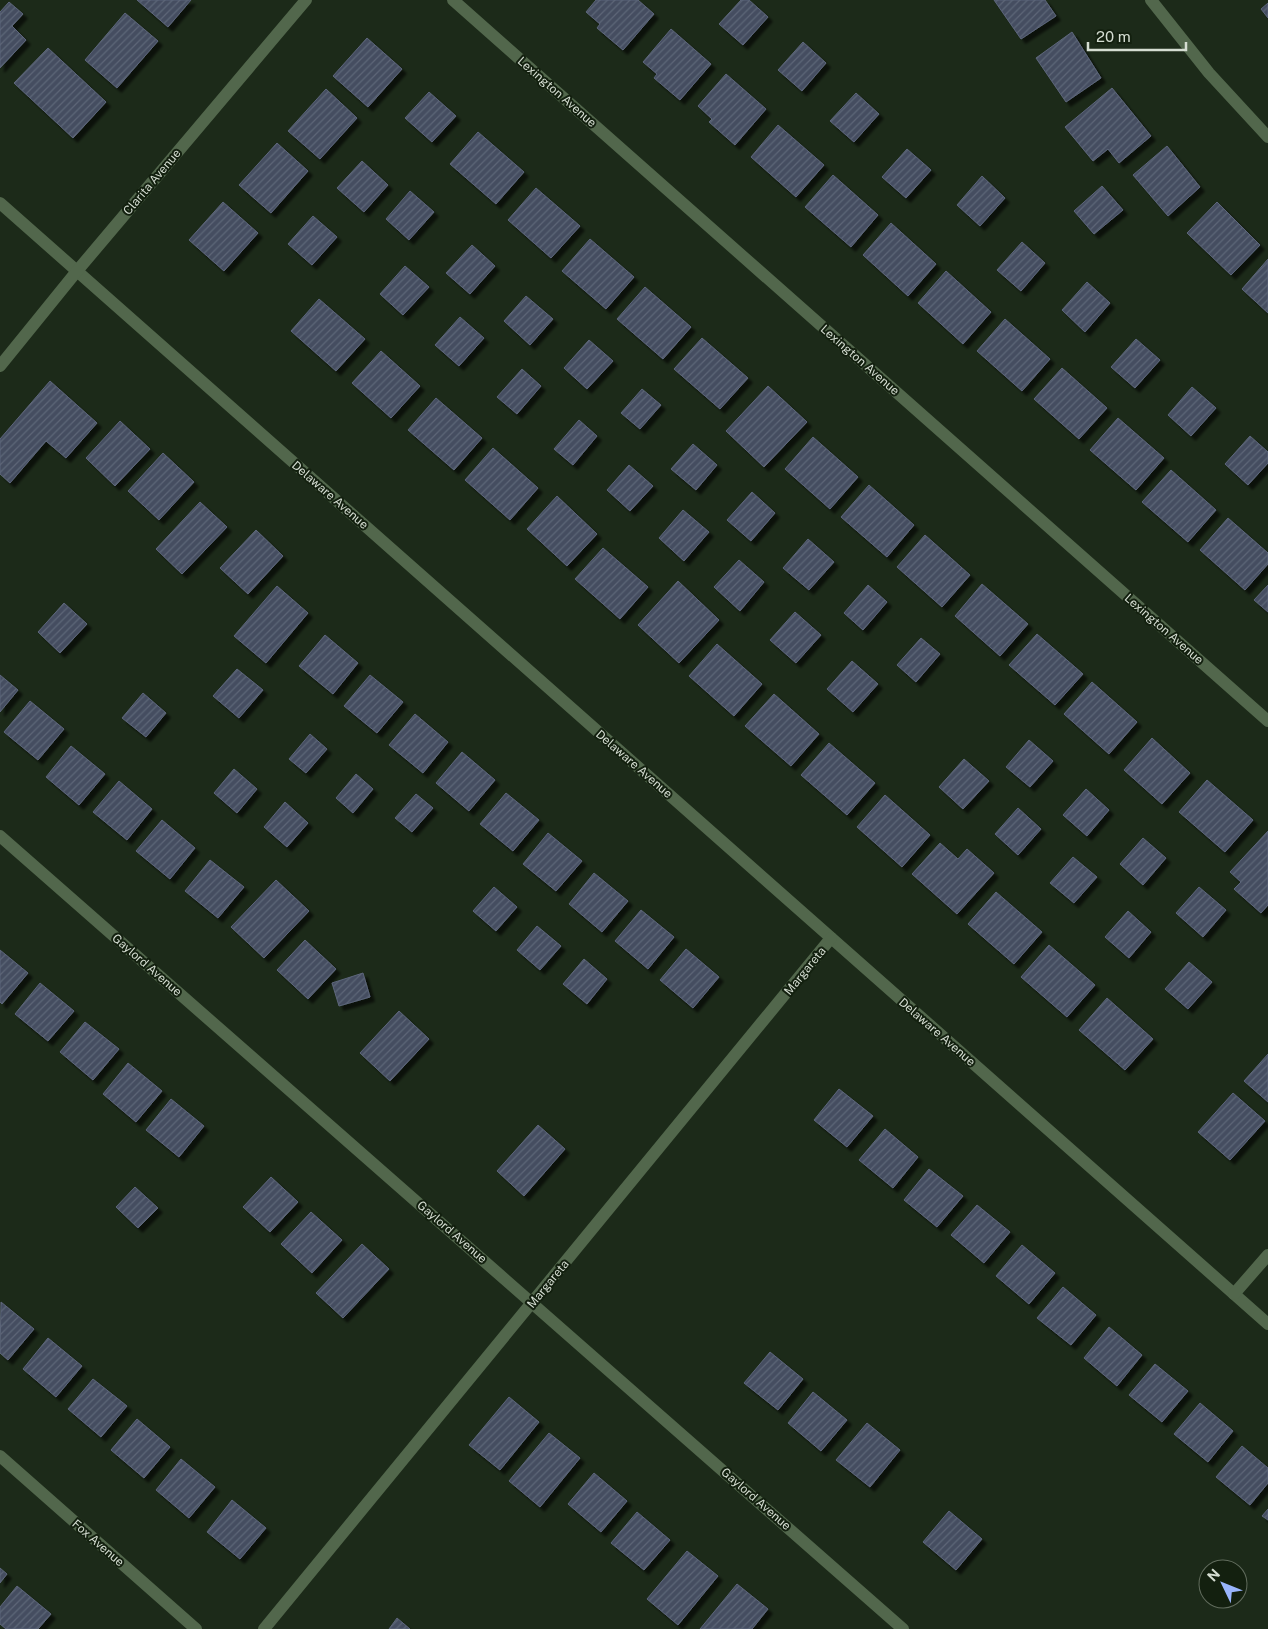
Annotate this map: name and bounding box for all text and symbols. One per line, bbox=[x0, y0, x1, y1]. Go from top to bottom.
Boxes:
scale bar bbox=[1088, 20, 1186, 52]
text: 20 m bbox=[1096, 28, 1131, 45]
street label: Lexington Avenue bbox=[515, 54, 599, 130]
street label: Clarita Avenue bbox=[120, 146, 184, 218]
street label: Lexington Avenue bbox=[818, 322, 902, 398]
street label: Delaware Avenue bbox=[289, 458, 371, 532]
street label: Lexington Avenue bbox=[1122, 591, 1206, 667]
street label: Delaware Avenue bbox=[593, 727, 675, 801]
street label: Gaylord Avenue bbox=[109, 931, 185, 999]
street label: Margareta bbox=[781, 944, 829, 998]
street label: Delaware Avenue bbox=[896, 995, 978, 1069]
street label: Gaylord Avenue bbox=[414, 1198, 490, 1266]
street label: Margareta bbox=[524, 1257, 572, 1311]
street label: Gaylord Avenue bbox=[718, 1465, 794, 1533]
street label: Fox Avenue bbox=[69, 1517, 127, 1569]
north arrow bbox=[1198, 1559, 1248, 1609]
text: N bbox=[1204, 1566, 1223, 1585]

